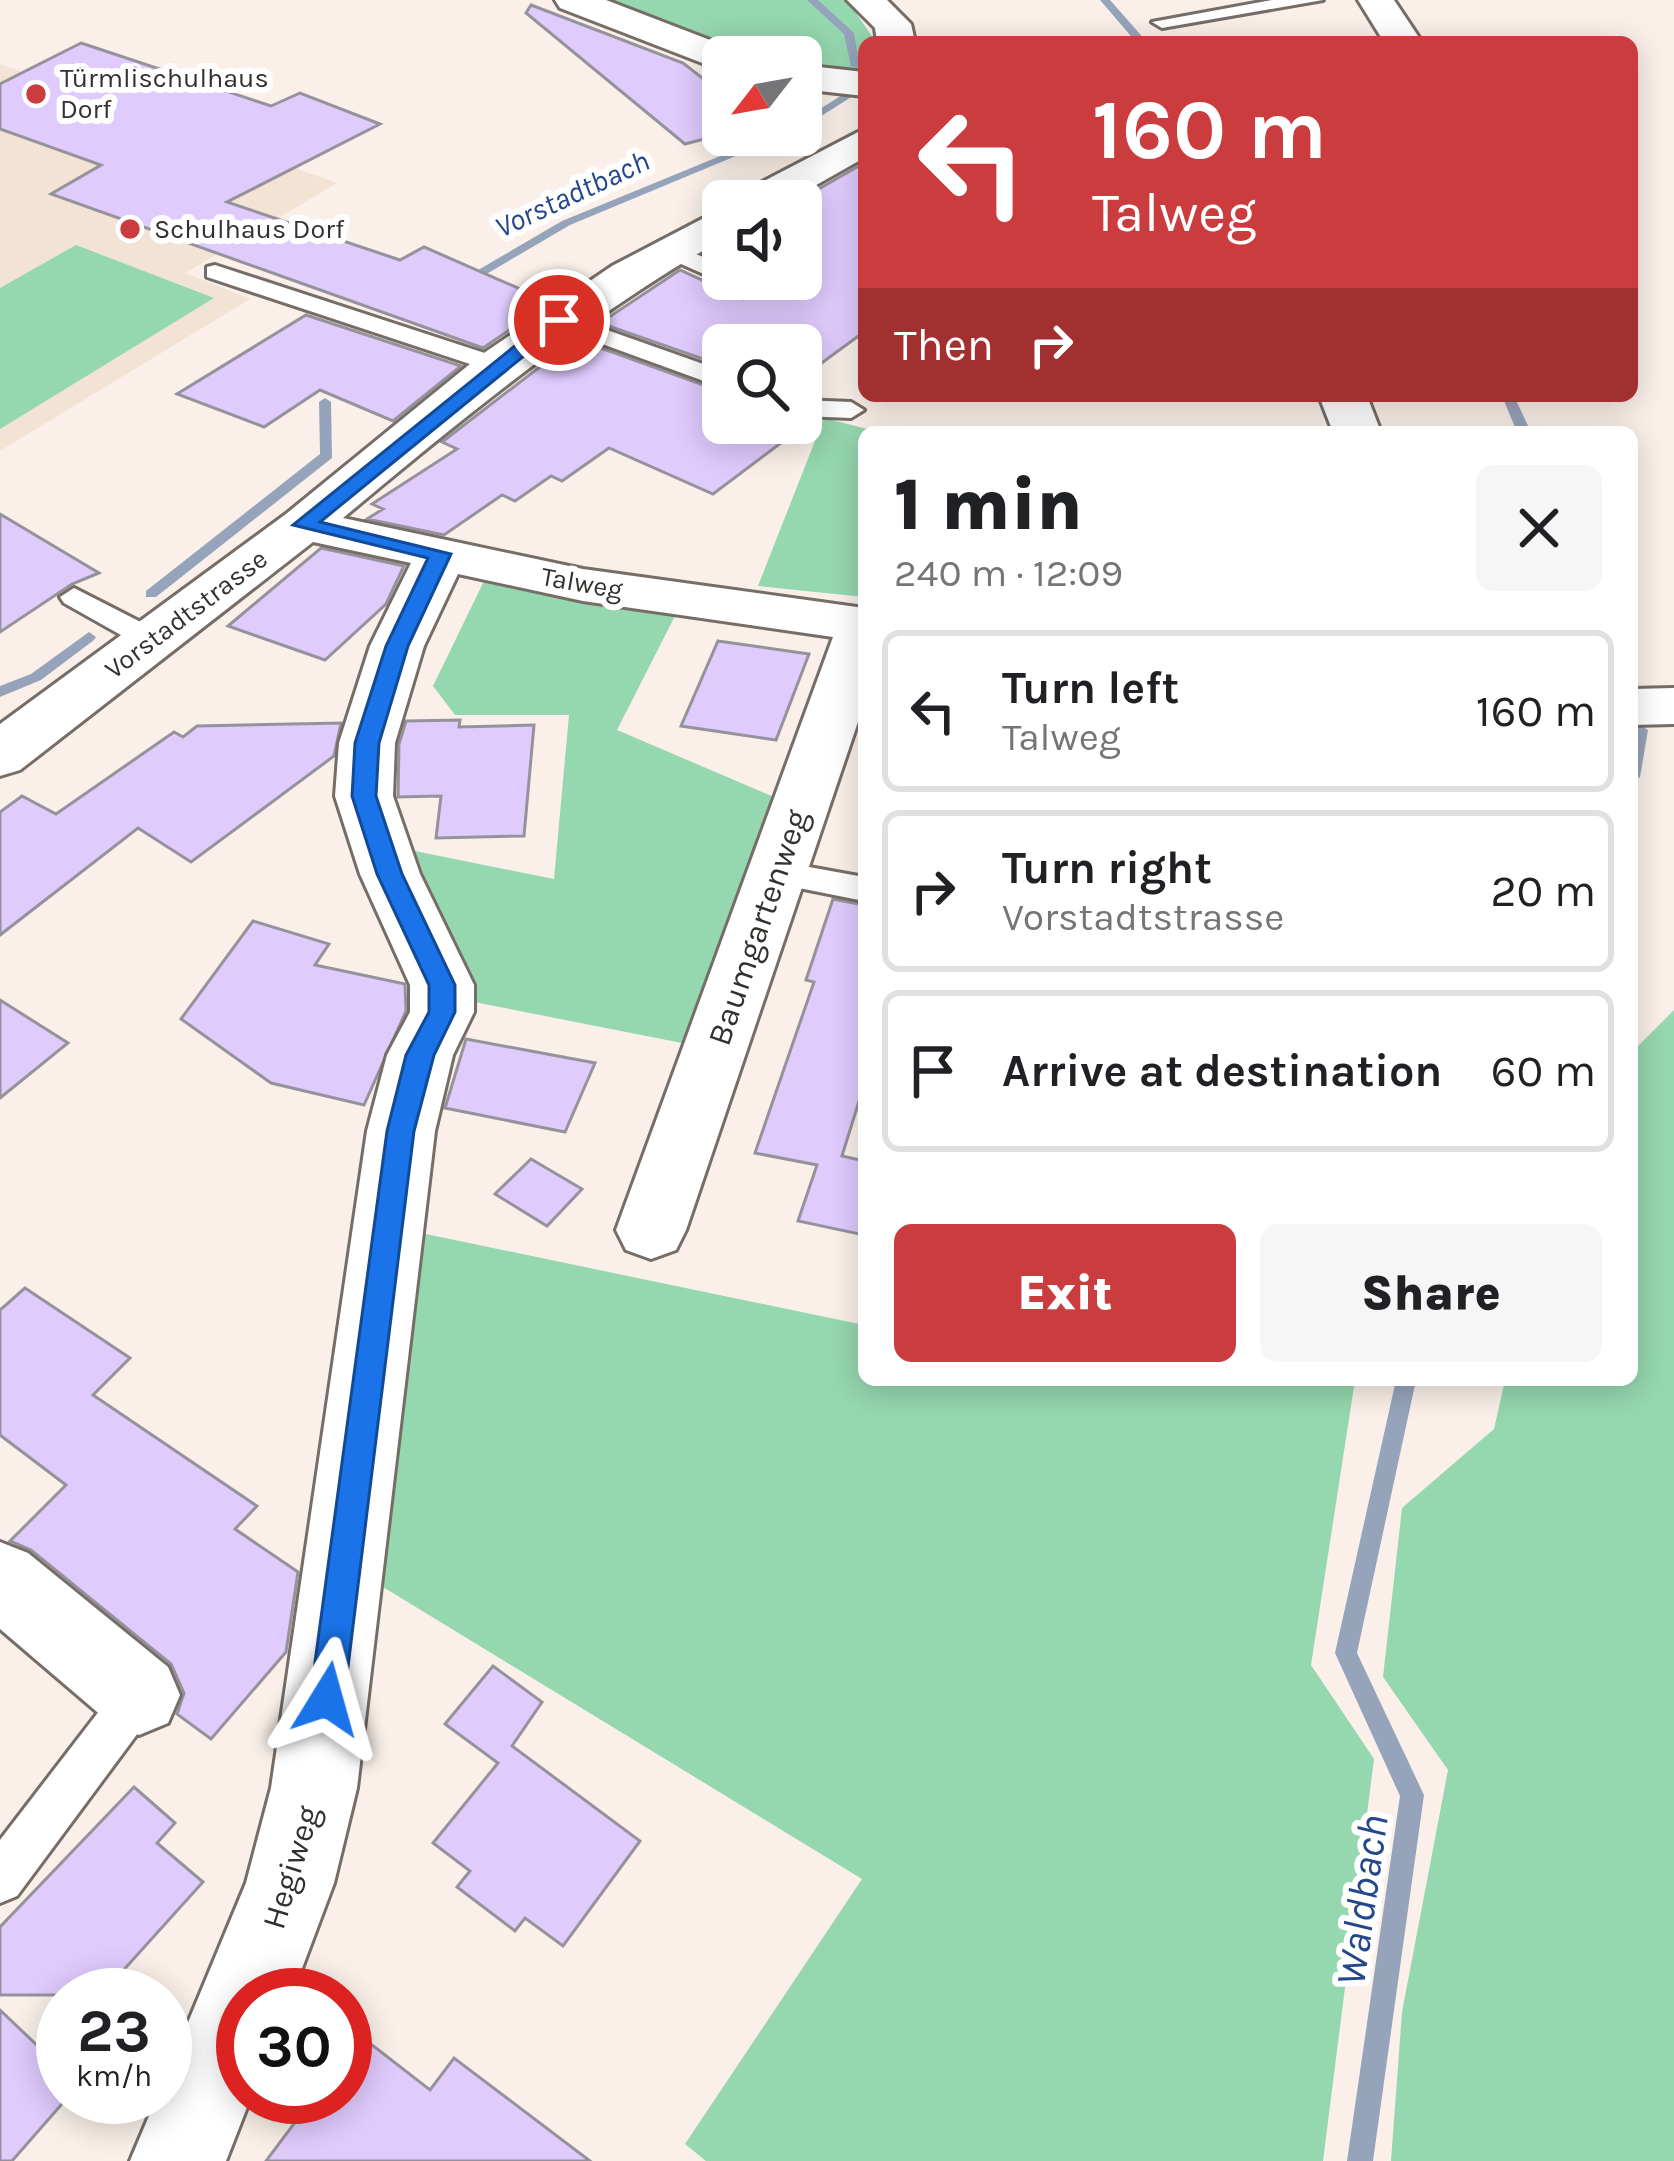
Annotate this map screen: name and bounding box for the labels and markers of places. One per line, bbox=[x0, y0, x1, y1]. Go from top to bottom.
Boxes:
place label: Türmlischulhaus Dorf bbox=[60, 62, 269, 125]
marker: Türmlischulhaus Dorf bbox=[23, 81, 49, 107]
place label: Schulhaus Dorf bbox=[154, 213, 345, 245]
marker: Schulhaus Dorf bbox=[117, 216, 143, 242]
pin bbox=[508, 269, 610, 371]

